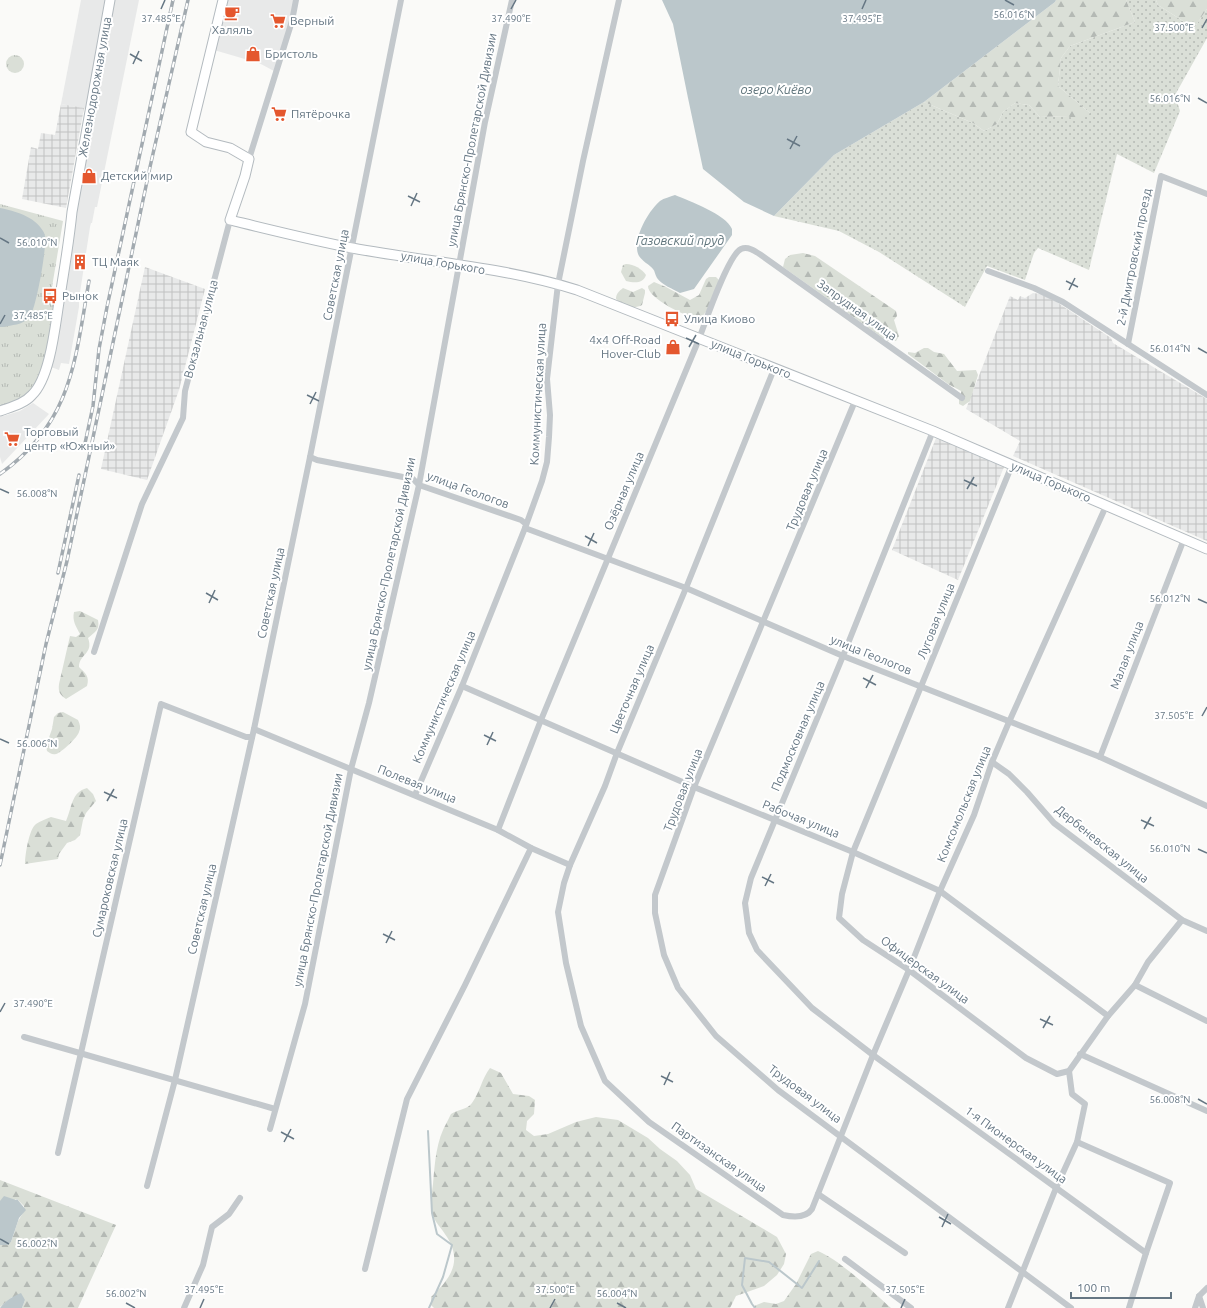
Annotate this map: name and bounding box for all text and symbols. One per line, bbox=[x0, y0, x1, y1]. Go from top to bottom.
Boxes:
cafe icon: Халяль bbox=[223, 4, 241, 22]
text: 56.016°N bbox=[993, 9, 1035, 20]
supermarket icon: Верный bbox=[269, 12, 287, 30]
text: 37.485°E bbox=[141, 13, 181, 24]
text: 37.490°E bbox=[491, 13, 531, 24]
text: 37.495°E bbox=[842, 13, 882, 24]
place label: Верный bbox=[290, 14, 334, 27]
street label: Железнодорожная улица bbox=[76, 16, 113, 158]
text: 37.500°E bbox=[1154, 22, 1194, 33]
place label: Халяль bbox=[212, 23, 252, 36]
street label: улица Брянско-Пролетарской Дивизии bbox=[444, 32, 499, 248]
shop icon: Бристоль bbox=[244, 45, 262, 63]
place label: Бристоль bbox=[265, 47, 318, 60]
water label: озеро Киёво bbox=[740, 82, 812, 96]
text: 56.016°N bbox=[1149, 93, 1191, 104]
supermarket icon: Пятёрочка bbox=[270, 105, 288, 123]
place label: Пятёрочка bbox=[291, 107, 350, 120]
shop icon: Детский мир bbox=[80, 167, 98, 185]
place label: Детский мир bbox=[101, 169, 173, 182]
street label: 2-й Дмитровский проезд bbox=[1114, 187, 1153, 327]
street label: Советская улица bbox=[320, 228, 351, 322]
water label: Газовский пруд bbox=[636, 233, 724, 247]
text: 56.010°N bbox=[16, 237, 58, 248]
street label: улица Горького bbox=[400, 249, 486, 276]
building icon: ТЦ Маяк bbox=[71, 253, 89, 271]
place label: ТЦ Маяк bbox=[92, 255, 139, 268]
street label: Запрудная улица bbox=[815, 277, 899, 343]
street label: Вокзальная улица bbox=[181, 278, 220, 379]
bus stop icon: Рынок bbox=[41, 287, 59, 305]
place label: Рынок bbox=[62, 289, 98, 302]
text: 37.485°E bbox=[13, 310, 53, 321]
bus stop icon: Улица Киово bbox=[663, 310, 681, 328]
place label: Улица Киово bbox=[684, 312, 755, 325]
street label: Коммунистическая улица bbox=[527, 322, 548, 466]
place label: 4x4 Off-Road Hover-Club bbox=[589, 333, 661, 360]
street label: улица Горького bbox=[709, 337, 793, 381]
shop icon: 4x4 Off-Road Hover-Club bbox=[664, 338, 682, 356]
text: 56.014°N bbox=[1149, 343, 1191, 354]
place label: Торговый центр «Южный» bbox=[24, 425, 116, 452]
supermarket icon: Торговый центр «Южный» bbox=[3, 430, 21, 448]
street label: Трудовая улица bbox=[783, 447, 830, 533]
street label: Озёрная улица bbox=[601, 450, 646, 532]
street label: улица Брянско-Пролетарской Дивизии bbox=[360, 456, 418, 672]
street label: улица Горького bbox=[1009, 459, 1093, 504]
street label: улица Геологов bbox=[425, 469, 511, 510]
text: 56.008°N bbox=[16, 488, 58, 499]
street label: Советская улица bbox=[254, 546, 287, 640]
street label: Луговая улица bbox=[914, 581, 957, 661]
text: 56.012°N bbox=[1149, 593, 1191, 604]
street label: Малая улица bbox=[1108, 619, 1145, 691]
street label: Коммунистическая улица bbox=[410, 629, 477, 765]
street label: улица Геологов bbox=[829, 632, 914, 677]
street label: Цветочная улица bbox=[607, 642, 656, 735]
street label: Подмосковная улица bbox=[768, 679, 827, 793]
text: 37.505°E bbox=[1154, 710, 1194, 721]
text: 56.006°N bbox=[16, 738, 58, 749]
street label: Комсомольская улица bbox=[934, 744, 993, 864]
street label: Трудовая улица bbox=[661, 746, 704, 833]
street label: Полевая улица bbox=[376, 762, 458, 805]
street label: улица Брянско-Пролетарской Дивизии bbox=[290, 772, 345, 988]
street label: Рабочая улица bbox=[761, 797, 842, 840]
street label: Дербеневская улица bbox=[1053, 802, 1151, 885]
street label: Сумароковская улица bbox=[89, 817, 130, 939]
text: 56.010°N bbox=[1149, 843, 1191, 854]
street label: Советская улица bbox=[185, 862, 218, 956]
street label: Офицерская улица bbox=[879, 933, 972, 1006]
text: 37.490°E bbox=[13, 998, 53, 1009]
street label: Трудовая улица bbox=[766, 1062, 844, 1125]
text: 56.008°N bbox=[1149, 1094, 1191, 1105]
street label: 1-я Пионерская улица bbox=[963, 1103, 1070, 1186]
street label: Партизанская улица bbox=[669, 1119, 769, 1194]
text: 56.002°N bbox=[16, 1238, 58, 1249]
scale bar bbox=[1071, 1274, 1171, 1300]
text: 100 m bbox=[1077, 1281, 1110, 1294]
text: 37.495°E bbox=[184, 1284, 224, 1295]
text: 37.500°E bbox=[535, 1284, 575, 1295]
text: 37.505°E bbox=[885, 1284, 925, 1295]
text: 56.002°N bbox=[105, 1288, 147, 1299]
text: 56.004°N bbox=[596, 1288, 638, 1299]

